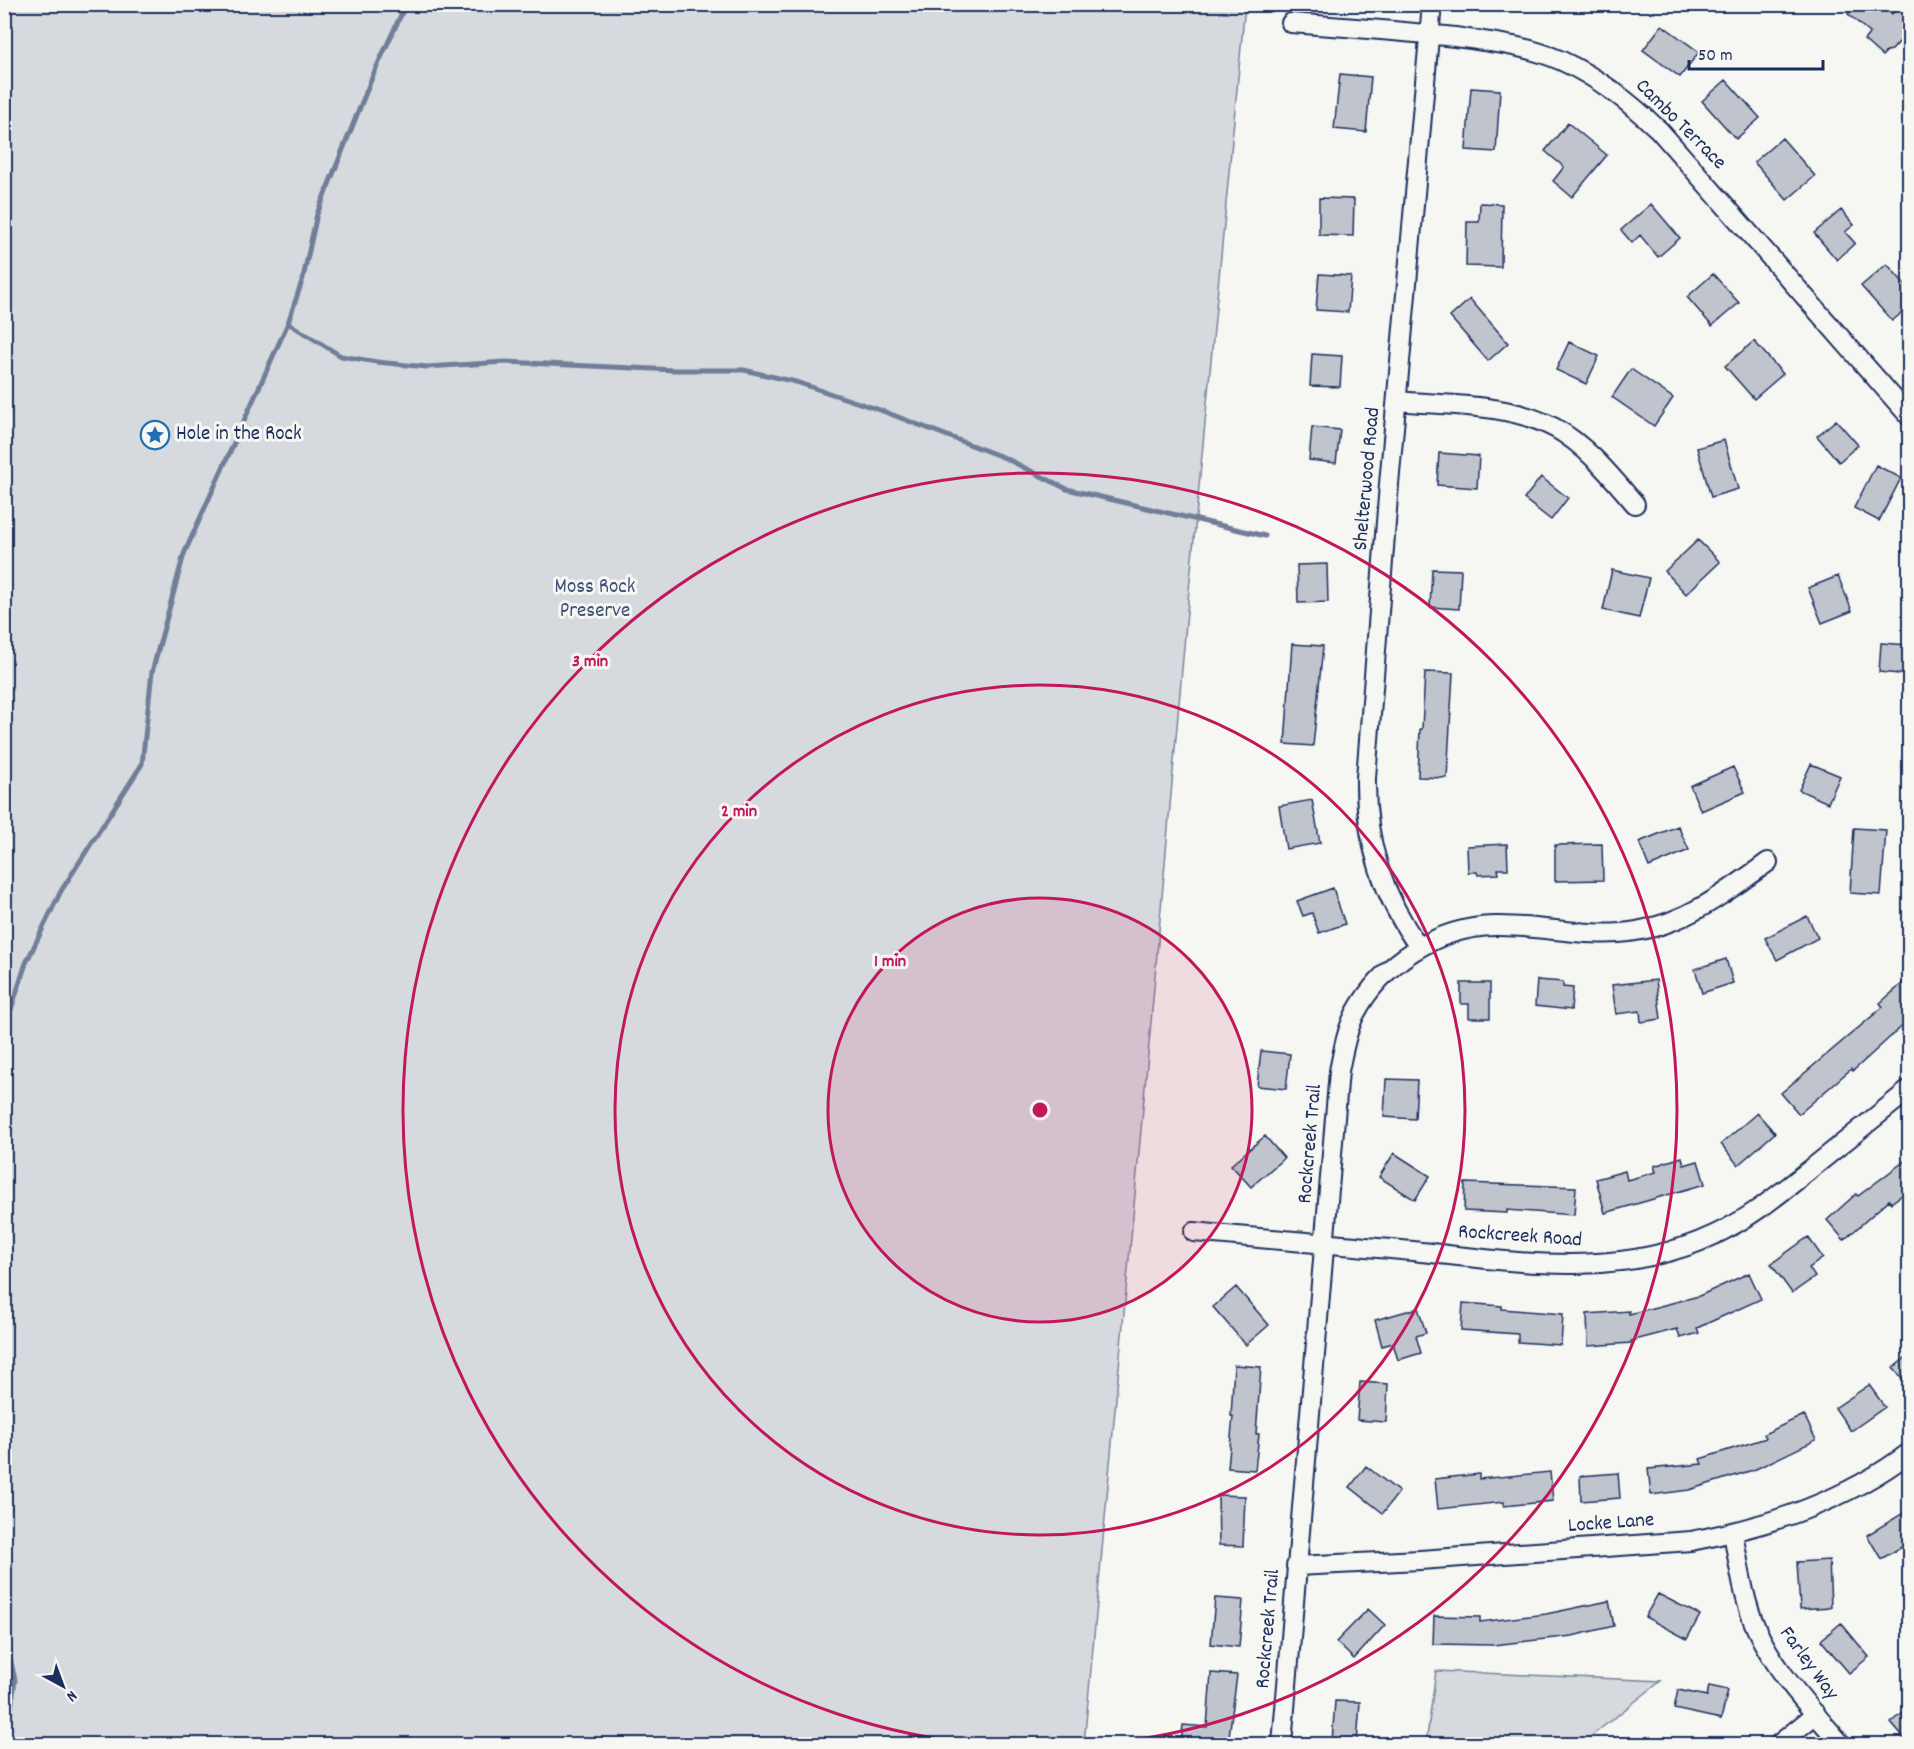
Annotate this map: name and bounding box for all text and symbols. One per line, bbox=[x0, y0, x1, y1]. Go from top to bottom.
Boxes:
scale bar bbox=[1689, 33, 1822, 71]
text: 50 m bbox=[1698, 44, 1733, 69]
street label: Cambo Terrace bbox=[1627, 72, 1733, 178]
street label: Shelterwood Road bbox=[1347, 406, 1389, 552]
place icon: Hole in the Rock bbox=[139, 419, 171, 451]
place label: Hole in the Rock bbox=[176, 420, 302, 450]
park label: Moss Rock Preserve bbox=[555, 573, 635, 627]
text: 3 min bbox=[572, 650, 608, 675]
text: 2 min bbox=[721, 800, 757, 825]
text: 1 min bbox=[874, 950, 906, 975]
street label: Rockcreek Trail bbox=[1291, 1083, 1331, 1205]
centre of rings bbox=[1030, 1100, 1050, 1120]
street label: Rockcreek Road bbox=[1457, 1218, 1583, 1256]
street label: Locke Lane bbox=[1567, 1506, 1655, 1542]
street label: Rockcreek Trail bbox=[1249, 1568, 1289, 1690]
street label: Farley Way bbox=[1771, 1621, 1845, 1708]
north arrow bbox=[33, 1656, 93, 1716]
text: N bbox=[61, 1684, 82, 1707]

